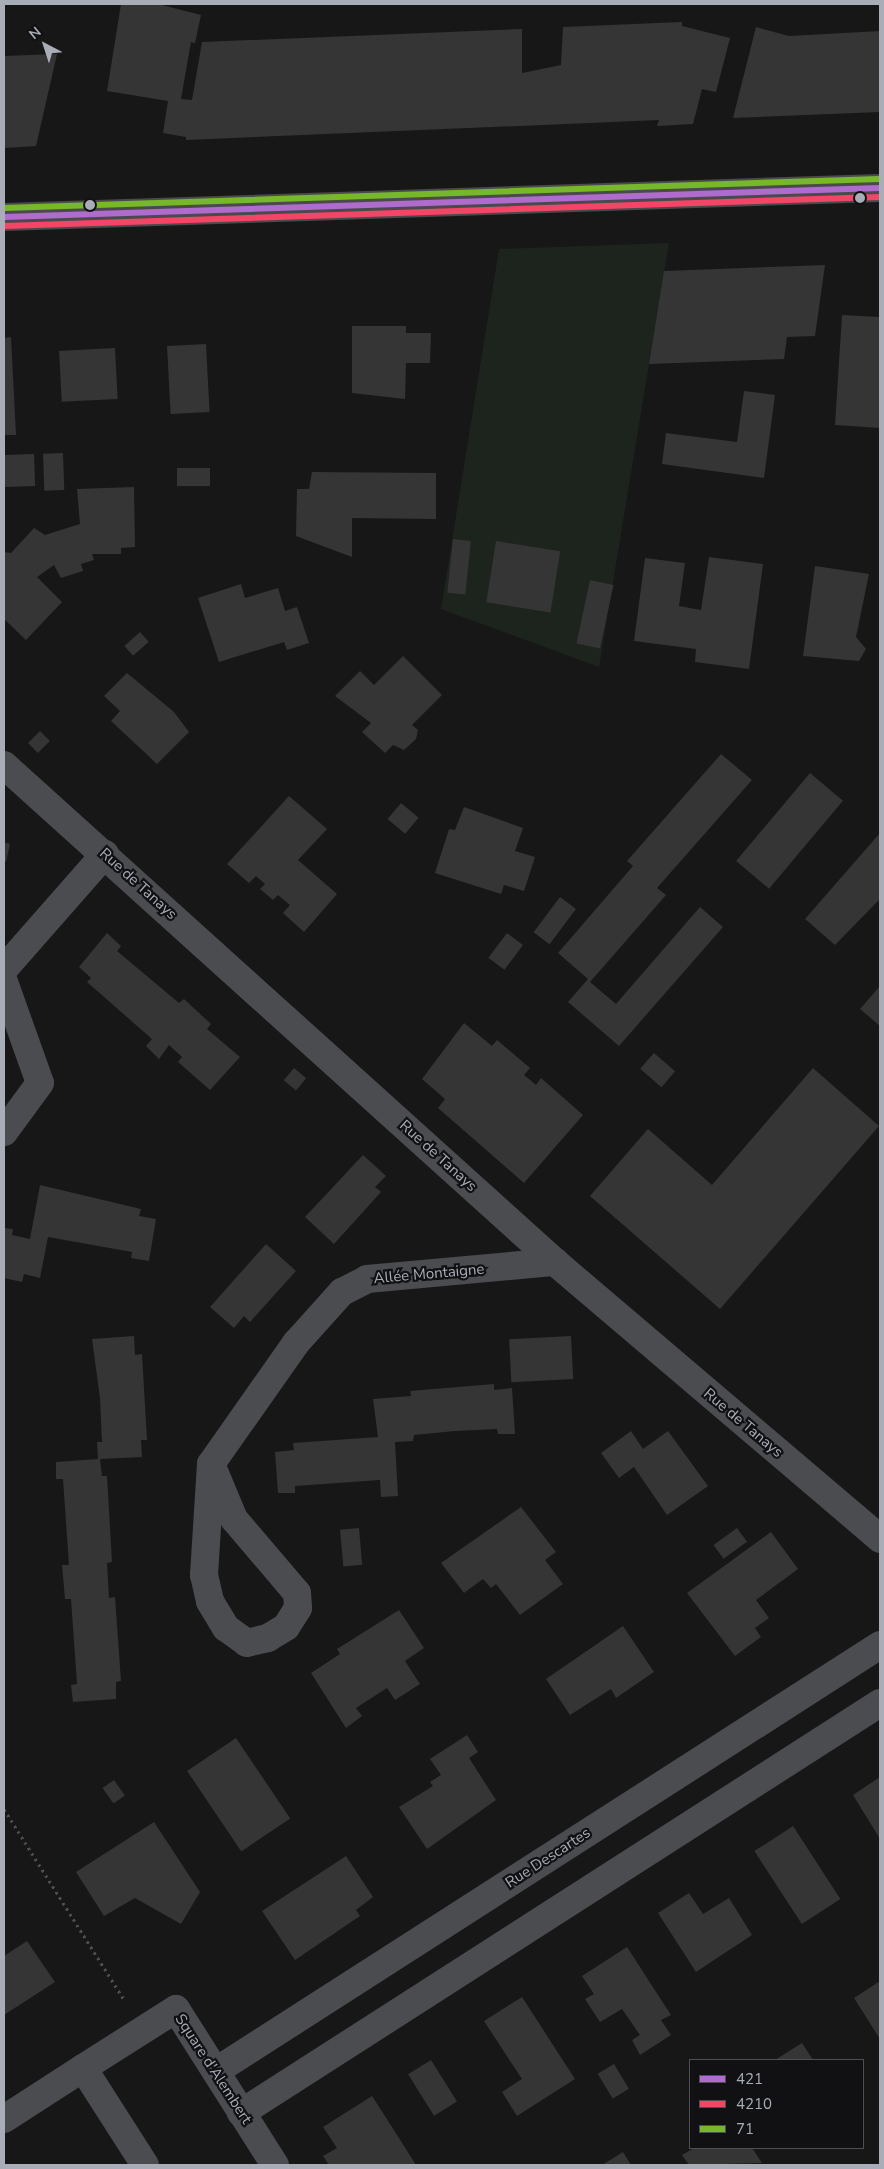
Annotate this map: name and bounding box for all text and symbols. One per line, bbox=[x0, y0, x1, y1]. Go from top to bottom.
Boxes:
north arrow bbox=[20, 20, 70, 70]
text: N bbox=[25, 22, 45, 44]
unlabelled marker bbox=[855, 193, 865, 203]
unlabelled marker bbox=[85, 200, 95, 210]
street label: Rue de Tanays bbox=[96, 845, 180, 923]
street label: Rue de Tanays bbox=[396, 1117, 480, 1195]
street label: Allée Montaigne bbox=[373, 1260, 485, 1288]
street label: Rue de Tanays bbox=[700, 1385, 786, 1461]
street label: Rue Descartes bbox=[502, 1824, 594, 1892]
street label: Square d'Alembert bbox=[171, 2011, 255, 2127]
legend bbox=[689, 2059, 864, 2149]
text: 421 bbox=[736, 2069, 763, 2089]
text: 4210 bbox=[736, 2094, 772, 2114]
text: 71 bbox=[736, 2119, 754, 2139]

